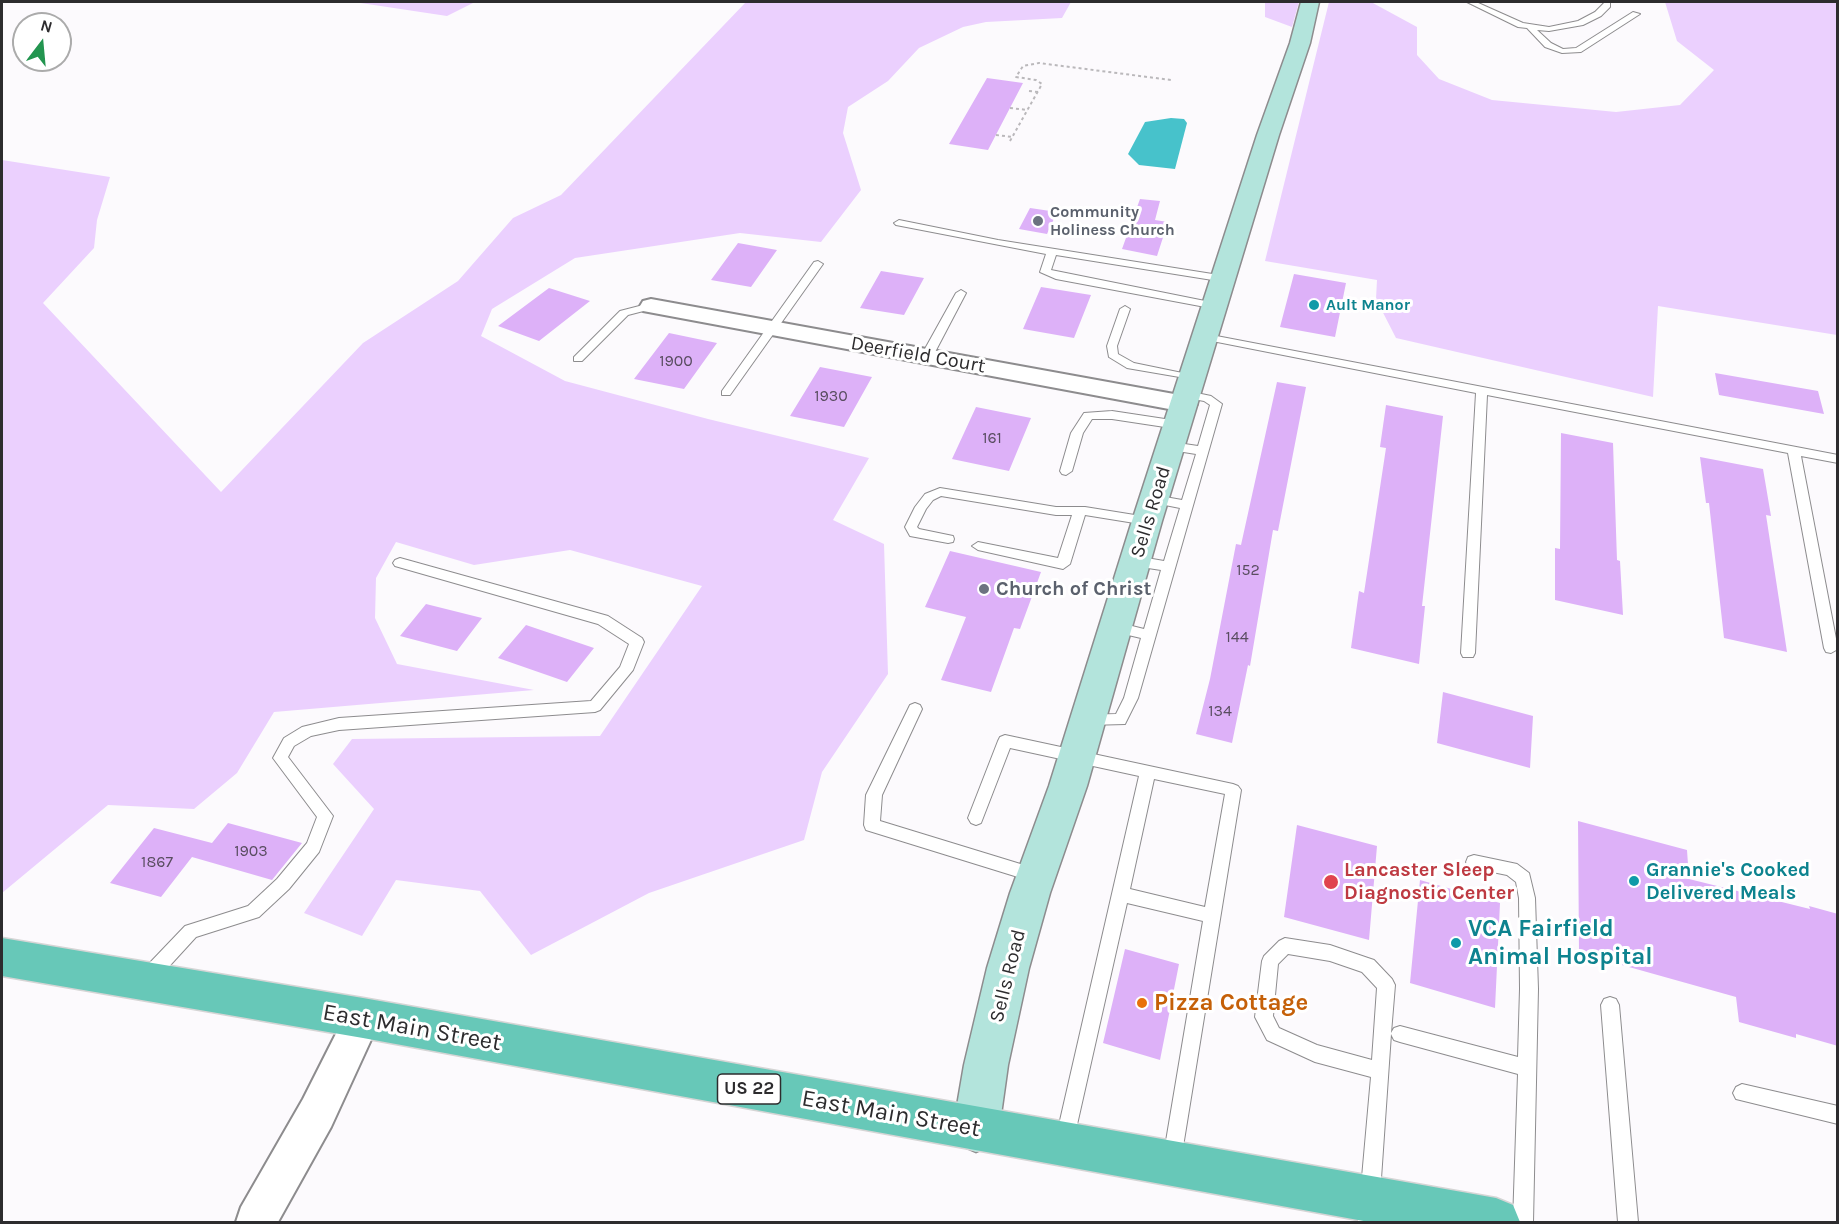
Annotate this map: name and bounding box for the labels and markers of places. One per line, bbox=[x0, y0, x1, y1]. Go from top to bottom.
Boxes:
place label: Community Holiness Church bbox=[1050, 202, 1175, 240]
marker: Community Holiness Church bbox=[1031, 214, 1045, 228]
place label: Ault Manor bbox=[1326, 295, 1410, 315]
marker: Ault Manor bbox=[1307, 298, 1321, 312]
place label: Church of Christ bbox=[996, 577, 1151, 601]
marker: Church of Christ bbox=[977, 582, 991, 596]
place label: Lancaster Sleep Diagnostic Center bbox=[1344, 858, 1514, 905]
place label: Grannie's Cooked Delivered Meals bbox=[1646, 858, 1810, 905]
marker: Lancaster Sleep Diagnostic Center bbox=[1322, 873, 1340, 891]
marker: Grannie's Cooked Delivered Meals bbox=[1627, 874, 1641, 888]
place label: VCA Fairfield Animal Hospital bbox=[1468, 915, 1653, 971]
marker: VCA Fairfield Animal Hospital bbox=[1449, 936, 1463, 950]
place label: Pizza Cottage bbox=[1154, 989, 1308, 1017]
marker: Pizza Cottage bbox=[1135, 996, 1149, 1010]

